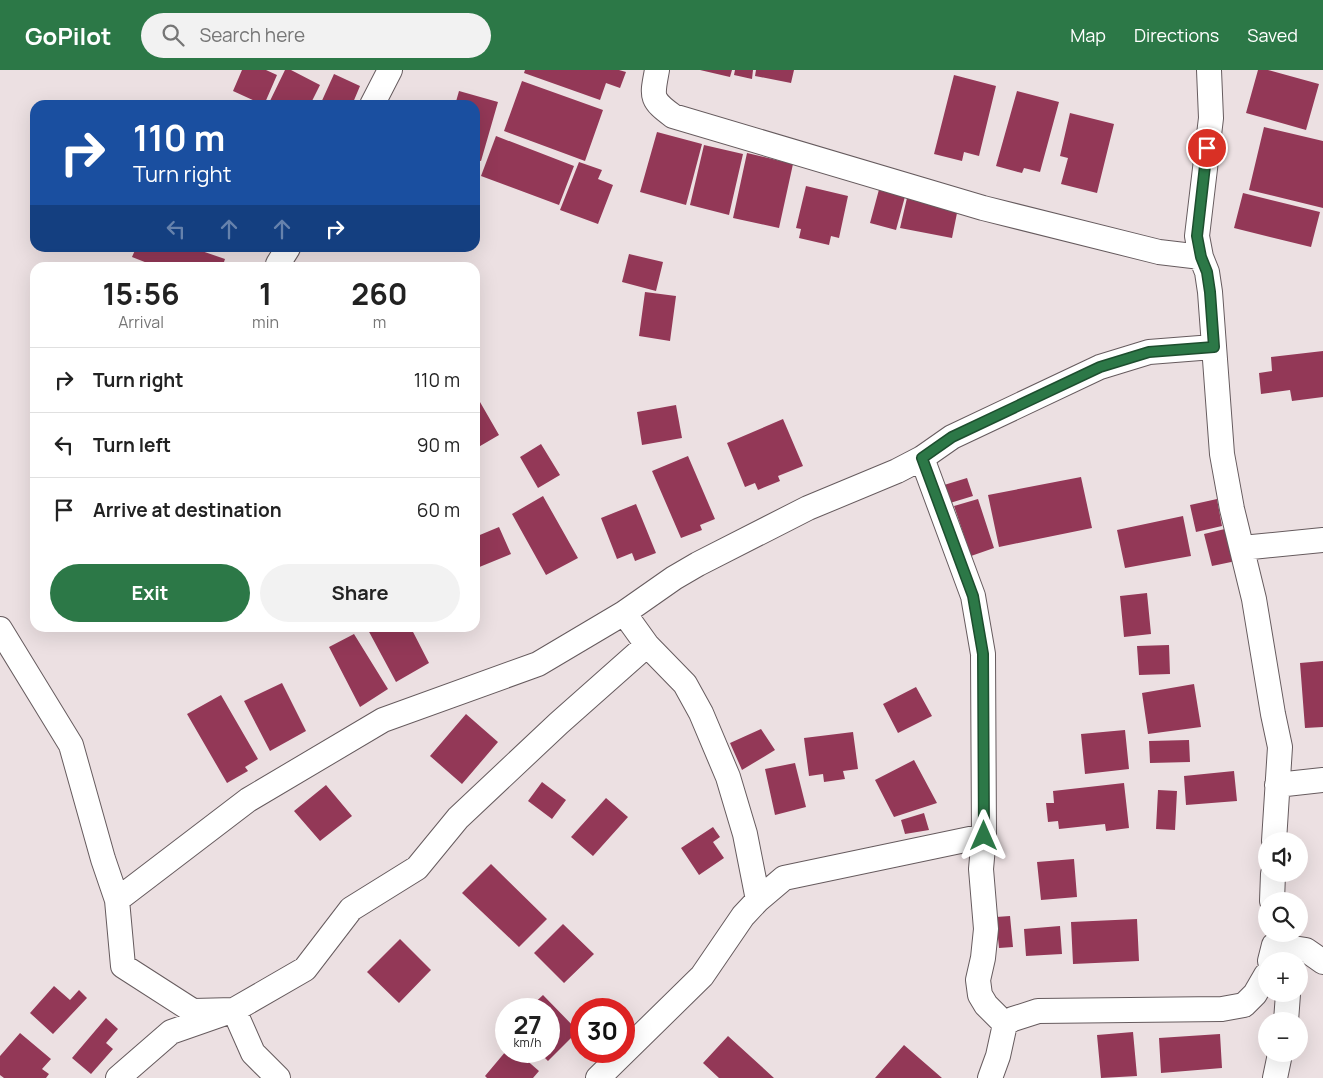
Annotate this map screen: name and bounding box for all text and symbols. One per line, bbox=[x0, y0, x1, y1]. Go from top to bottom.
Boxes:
search box bbox=[141, 13, 491, 58]
text: GoPilot bbox=[25, 19, 111, 52]
icon: search bbox=[159, 21, 187, 49]
text: Search here bbox=[199, 22, 305, 48]
text: Map bbox=[1070, 23, 1106, 47]
text: Directions bbox=[1134, 23, 1219, 47]
text: Saved bbox=[1247, 23, 1298, 47]
text: 110 m bbox=[133, 114, 225, 162]
icon: right bbox=[50, 120, 115, 185]
pin bbox=[1186, 127, 1228, 169]
icon: arrive bbox=[1193, 134, 1221, 162]
text: Turn right bbox=[133, 159, 231, 189]
icon: left bbox=[162, 215, 190, 243]
icon: ahead bbox=[215, 215, 243, 243]
icon: ahead bbox=[268, 215, 296, 243]
icon: right bbox=[321, 215, 349, 243]
text: 15:56 bbox=[102, 273, 180, 314]
text: 1 bbox=[259, 273, 272, 314]
text: 260 bbox=[351, 273, 408, 314]
text: Arrival bbox=[118, 311, 164, 333]
text: min bbox=[252, 311, 279, 333]
text: m bbox=[373, 311, 386, 333]
icon: right bbox=[50, 366, 78, 394]
text: Turn right bbox=[93, 367, 183, 393]
text: 110 m bbox=[414, 367, 460, 393]
icon: left bbox=[50, 431, 78, 459]
text: Turn left bbox=[93, 432, 171, 458]
text: 90 m bbox=[417, 432, 460, 458]
icon: arrive bbox=[50, 496, 78, 524]
text: Arrive at destination bbox=[93, 497, 282, 523]
text: 60 m bbox=[417, 497, 460, 523]
button: Exit bbox=[50, 564, 250, 622]
button: Share bbox=[260, 564, 460, 622]
position arrow bbox=[957, 809, 1009, 861]
map controls bbox=[1258, 832, 1308, 1062]
button: sound bbox=[1258, 832, 1308, 882]
button: search bbox=[1258, 892, 1308, 942]
button: + bbox=[1258, 952, 1308, 1002]
speed limit sign: 30 bbox=[570, 998, 635, 1063]
text: 27 bbox=[513, 1007, 542, 1042]
button: − bbox=[1258, 1012, 1308, 1062]
text: km/h bbox=[514, 1034, 541, 1051]

